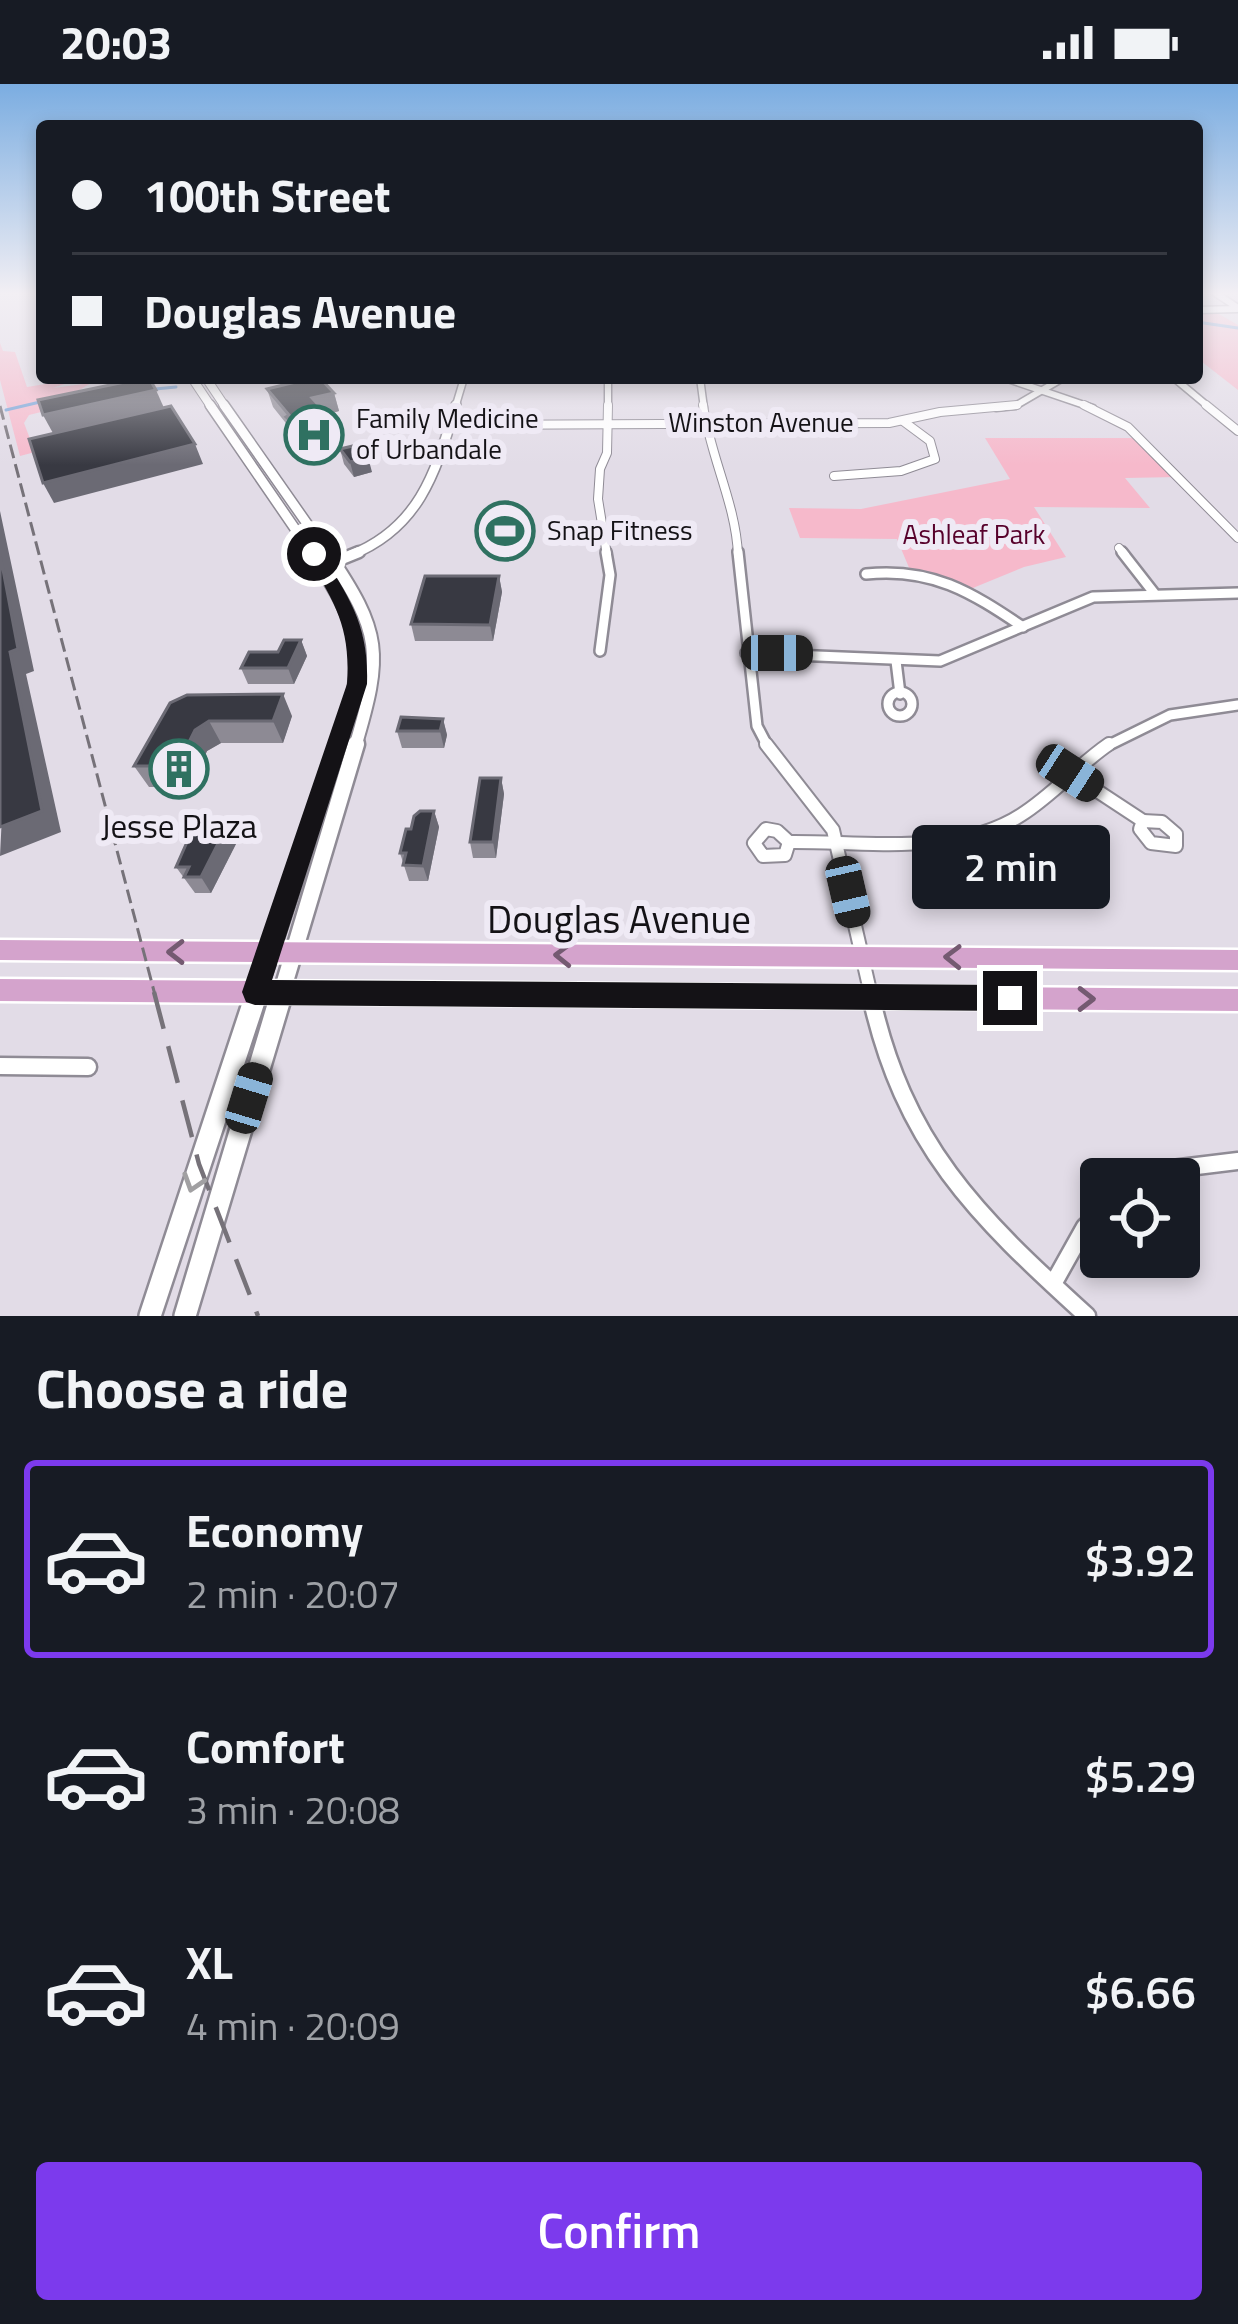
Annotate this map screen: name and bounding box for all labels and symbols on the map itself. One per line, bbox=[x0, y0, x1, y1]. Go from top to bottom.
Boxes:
place label: Family Medicine of Urbandale bbox=[356, 397, 539, 469]
street label: Winston Avenue bbox=[668, 401, 854, 442]
hospital icon: Family Medicine of Urbandale bbox=[283, 404, 345, 466]
sports icon: Snap Fitness bbox=[474, 500, 536, 562]
place label: Snap Fitness bbox=[547, 509, 693, 550]
park label: Ashleaf Park bbox=[902, 513, 1046, 554]
route start bbox=[287, 527, 341, 581]
car bbox=[741, 635, 813, 671]
building icon: Jesse Plaza bbox=[148, 738, 210, 800]
car bbox=[1030, 738, 1110, 808]
place label: Jesse Plaza bbox=[101, 801, 257, 851]
callout: 2 min bbox=[911, 824, 1109, 908]
car bbox=[822, 853, 874, 931]
street label: Douglas Avenue bbox=[487, 889, 751, 948]
one-way arrow bbox=[166, 939, 185, 965]
one-way arrow bbox=[553, 942, 571, 968]
one-way arrow bbox=[943, 945, 962, 971]
route end bbox=[983, 971, 1037, 1025]
one-way arrow bbox=[1078, 986, 1096, 1012]
car bbox=[221, 1058, 277, 1138]
one-way arrow bbox=[182, 1172, 207, 1193]

